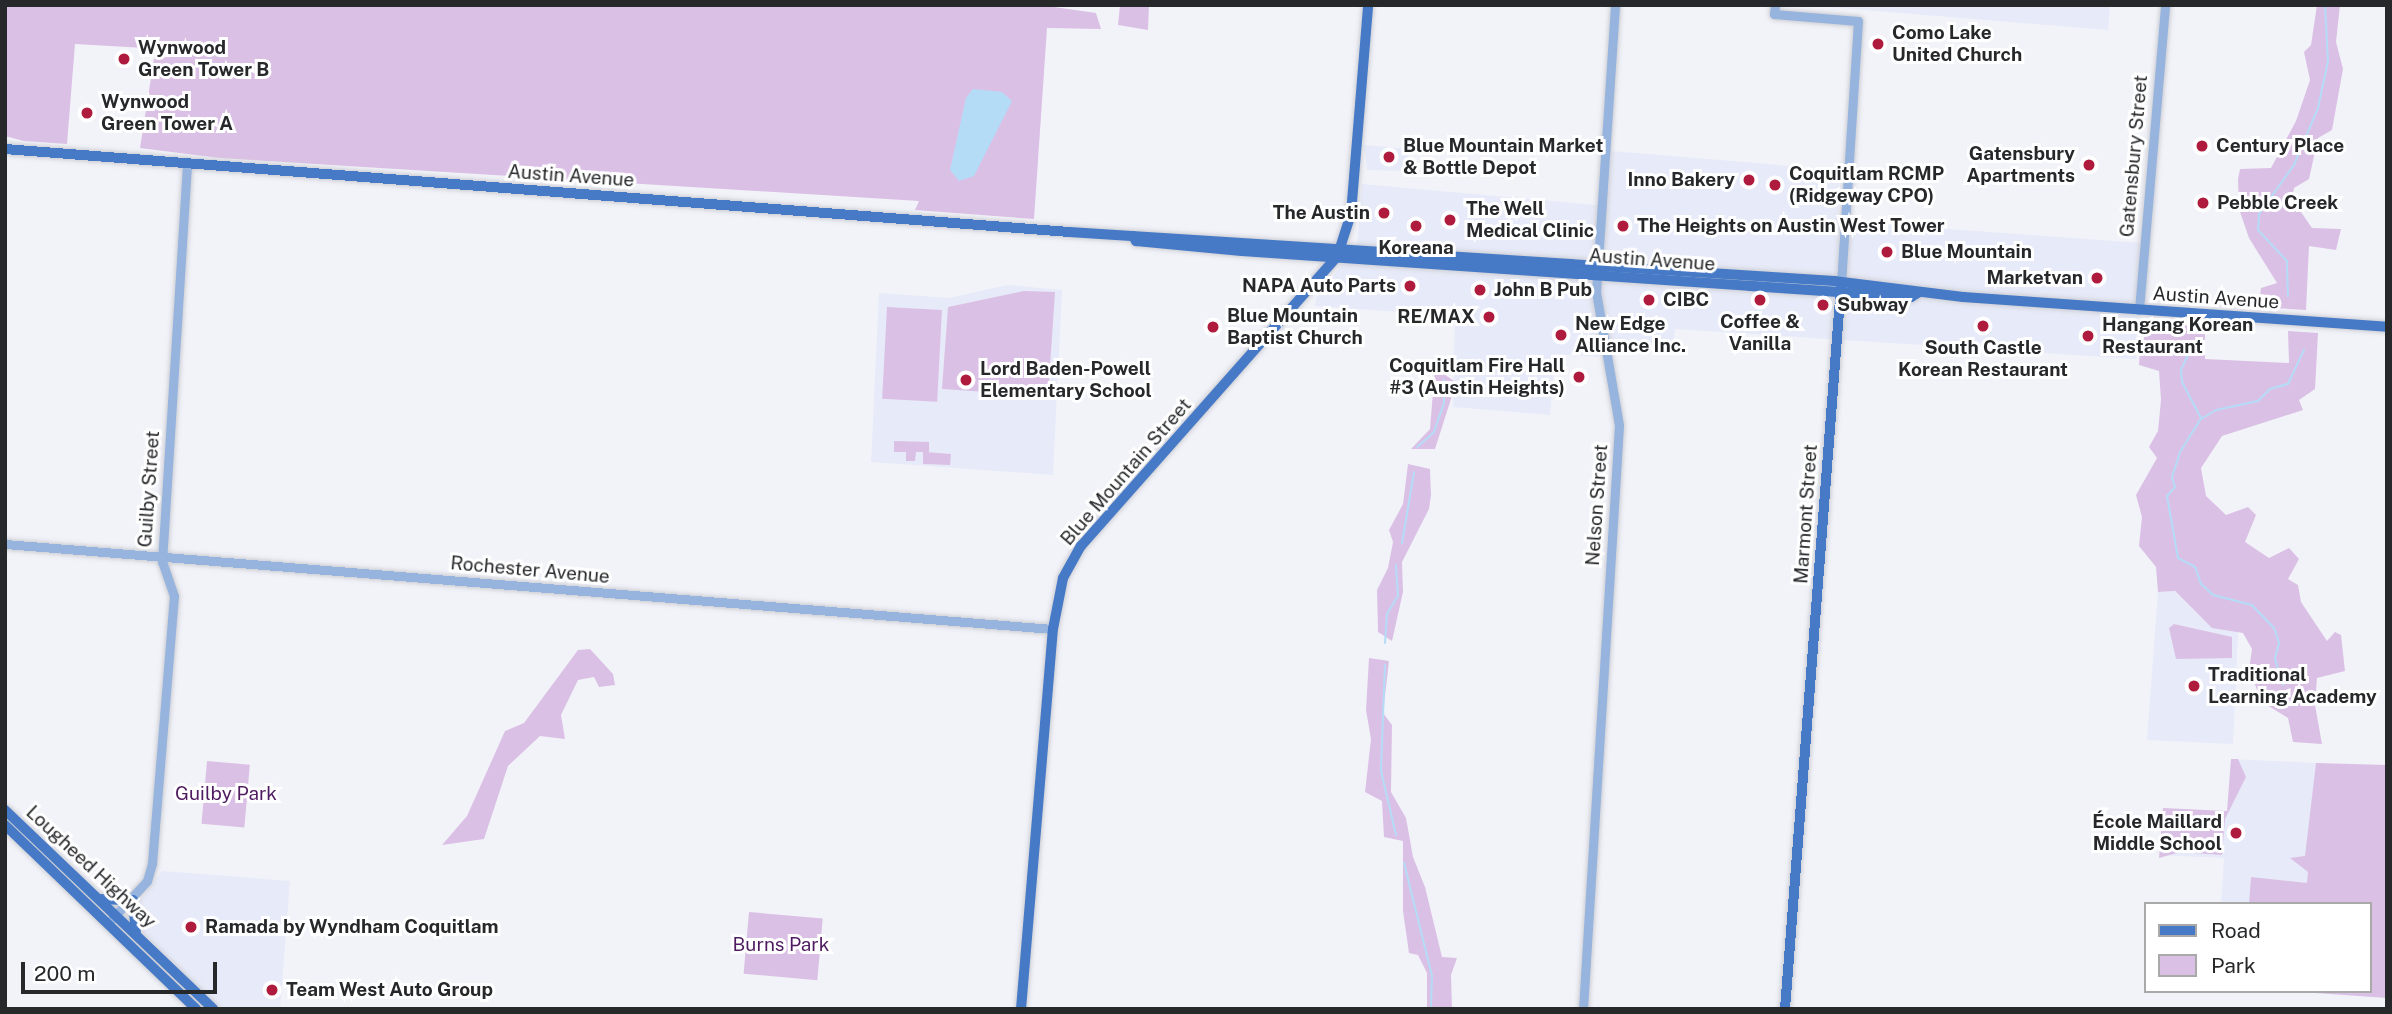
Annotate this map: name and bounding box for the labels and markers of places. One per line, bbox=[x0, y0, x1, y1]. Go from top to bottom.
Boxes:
place label: Como Lake United Church bbox=[1892, 22, 2022, 66]
marker: Como Lake United Church bbox=[1870, 36, 1886, 52]
place label: Wynwood Green Tower B bbox=[138, 37, 269, 81]
marker: Wynwood Green Tower B bbox=[116, 51, 132, 67]
place label: Wynwood Green Tower A bbox=[101, 91, 233, 135]
marker: Wynwood Green Tower A bbox=[79, 105, 95, 121]
place label: Blue Mountain Market & Bottle Depot bbox=[1403, 135, 1603, 179]
place label: Century Place bbox=[2216, 135, 2344, 157]
marker: Century Place bbox=[2194, 138, 2210, 154]
place label: Gatensbury Apartments bbox=[1967, 143, 2075, 187]
marker: Blue Mountain Market & Bottle Depot bbox=[1381, 149, 1397, 165]
marker: Gatensbury Apartments bbox=[2081, 157, 2097, 173]
place label: Coquitlam RCMP (Ridgeway CPO) bbox=[1789, 163, 1944, 207]
place label: Inno Bakery bbox=[1627, 169, 1735, 191]
marker: Inno Bakery bbox=[1741, 172, 1757, 188]
marker: Coquitlam RCMP (Ridgeway CPO) bbox=[1767, 177, 1783, 193]
place label: Pebble Creek bbox=[2217, 192, 2338, 214]
marker: Pebble Creek bbox=[2195, 195, 2211, 211]
place label: The Well Medical Clinic bbox=[1466, 198, 1594, 242]
place label: The Austin bbox=[1273, 202, 1370, 224]
marker: The Austin bbox=[1376, 205, 1392, 221]
marker: The Well Medical Clinic bbox=[1440, 210, 1460, 230]
place label: The Heights on Austin West Tower bbox=[1637, 215, 1945, 237]
marker: Koreana bbox=[1408, 218, 1424, 234]
marker: The Heights on Austin West Tower bbox=[1615, 218, 1631, 234]
place label: Koreana bbox=[1378, 237, 1454, 259]
place label: Blue Mountain bbox=[1901, 241, 2032, 263]
marker: Blue Mountain bbox=[1879, 244, 1895, 260]
place label: Marketvan bbox=[1986, 267, 2083, 289]
marker: Marketvan bbox=[2089, 270, 2105, 286]
place label: NAPA Auto Parts bbox=[1242, 275, 1396, 297]
marker: NAPA Auto Parts bbox=[1402, 278, 1418, 294]
place label: John B Pub bbox=[1494, 279, 1592, 301]
marker: John B Pub bbox=[1472, 282, 1488, 298]
place label: CIBC bbox=[1663, 289, 1709, 311]
marker: CIBC bbox=[1641, 292, 1657, 308]
marker: Coffee & Vanilla bbox=[1752, 292, 1768, 308]
place label: Subway bbox=[1837, 294, 1909, 316]
marker: Subway bbox=[1815, 297, 1831, 313]
place label: Blue Mountain Baptist Church bbox=[1227, 305, 1363, 349]
place label: RE/MAX bbox=[1397, 306, 1475, 328]
marker: RE/MAX bbox=[1481, 309, 1497, 325]
place label: Coffee & Vanilla bbox=[1720, 311, 1800, 355]
place label: New Edge Alliance Inc. bbox=[1575, 313, 1686, 357]
place label: Hangang Korean Restaurant bbox=[2102, 314, 2253, 358]
marker: South Castle Korean Restaurant bbox=[1975, 318, 1991, 334]
marker: Blue Mountain Baptist Church bbox=[1205, 319, 1221, 335]
marker: New Edge Alliance Inc. bbox=[1553, 327, 1569, 343]
marker: Hangang Korean Restaurant bbox=[2080, 328, 2096, 344]
place label: South Castle Korean Restaurant bbox=[1898, 337, 2068, 381]
place label: Coquitlam Fire Hall #3 (Austin Heights) bbox=[1389, 355, 1565, 399]
place label: Lord Baden-Powell Elementary School bbox=[980, 358, 1152, 402]
marker: Coquitlam Fire Hall #3 (Austin Heights) bbox=[1571, 369, 1587, 385]
marker: Lord Baden-Powell Elementary School bbox=[958, 372, 974, 388]
place label: Traditional Learning Academy bbox=[2208, 664, 2377, 708]
marker: Traditional Learning Academy bbox=[2186, 678, 2202, 694]
place label: École Maillard Middle School bbox=[2092, 811, 2222, 855]
marker: École Maillard Middle School bbox=[2228, 825, 2244, 841]
place label: Ramada by Wyndham Coquitlam bbox=[205, 916, 499, 938]
marker: Ramada by Wyndham Coquitlam bbox=[183, 919, 199, 935]
place label: Team West Auto Group bbox=[286, 979, 493, 1001]
marker: Team West Auto Group bbox=[264, 982, 280, 998]

